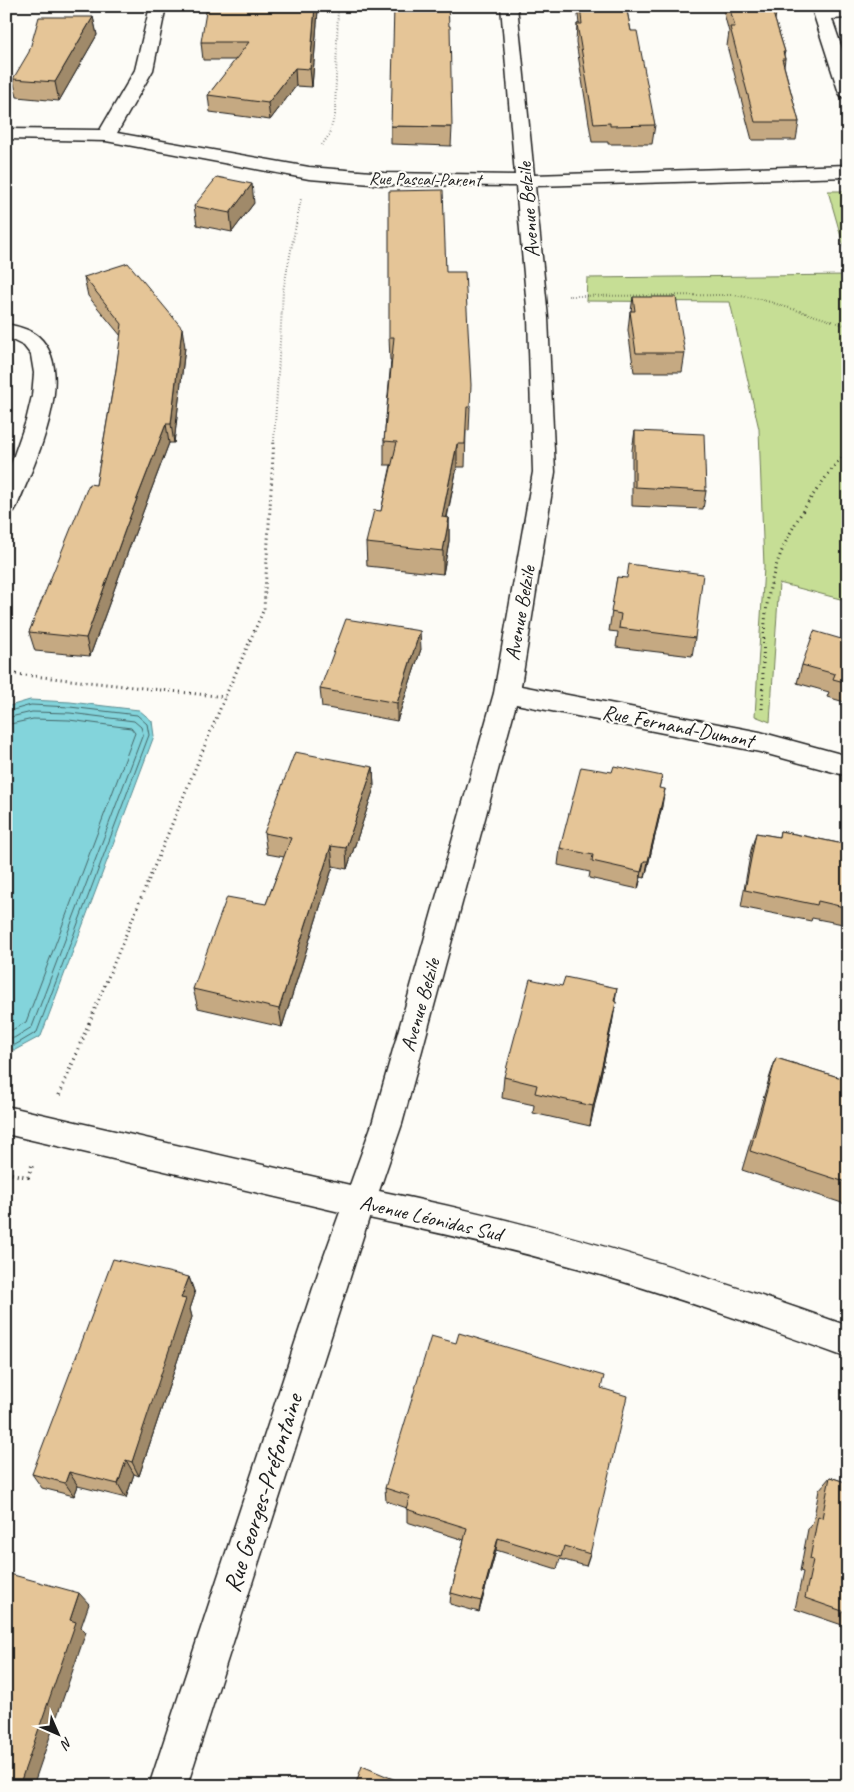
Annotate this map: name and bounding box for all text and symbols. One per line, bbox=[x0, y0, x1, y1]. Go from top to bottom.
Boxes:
street label: Avenue Belzile bbox=[511, 160, 545, 259]
street label: Rue Pascal-Parent bbox=[369, 167, 484, 191]
street label: Avenue Belzile bbox=[499, 563, 541, 662]
street label: Rue Fernand-Dumont bbox=[600, 699, 759, 754]
street label: Avenue Belzile bbox=[394, 954, 446, 1055]
street label: Avenue Léonidas Sud bbox=[358, 1189, 508, 1248]
street label: Rue Georges-Préfontaine bbox=[216, 1388, 311, 1596]
north arrow bbox=[32, 1710, 82, 1760]
text: N bbox=[56, 1734, 76, 1754]

